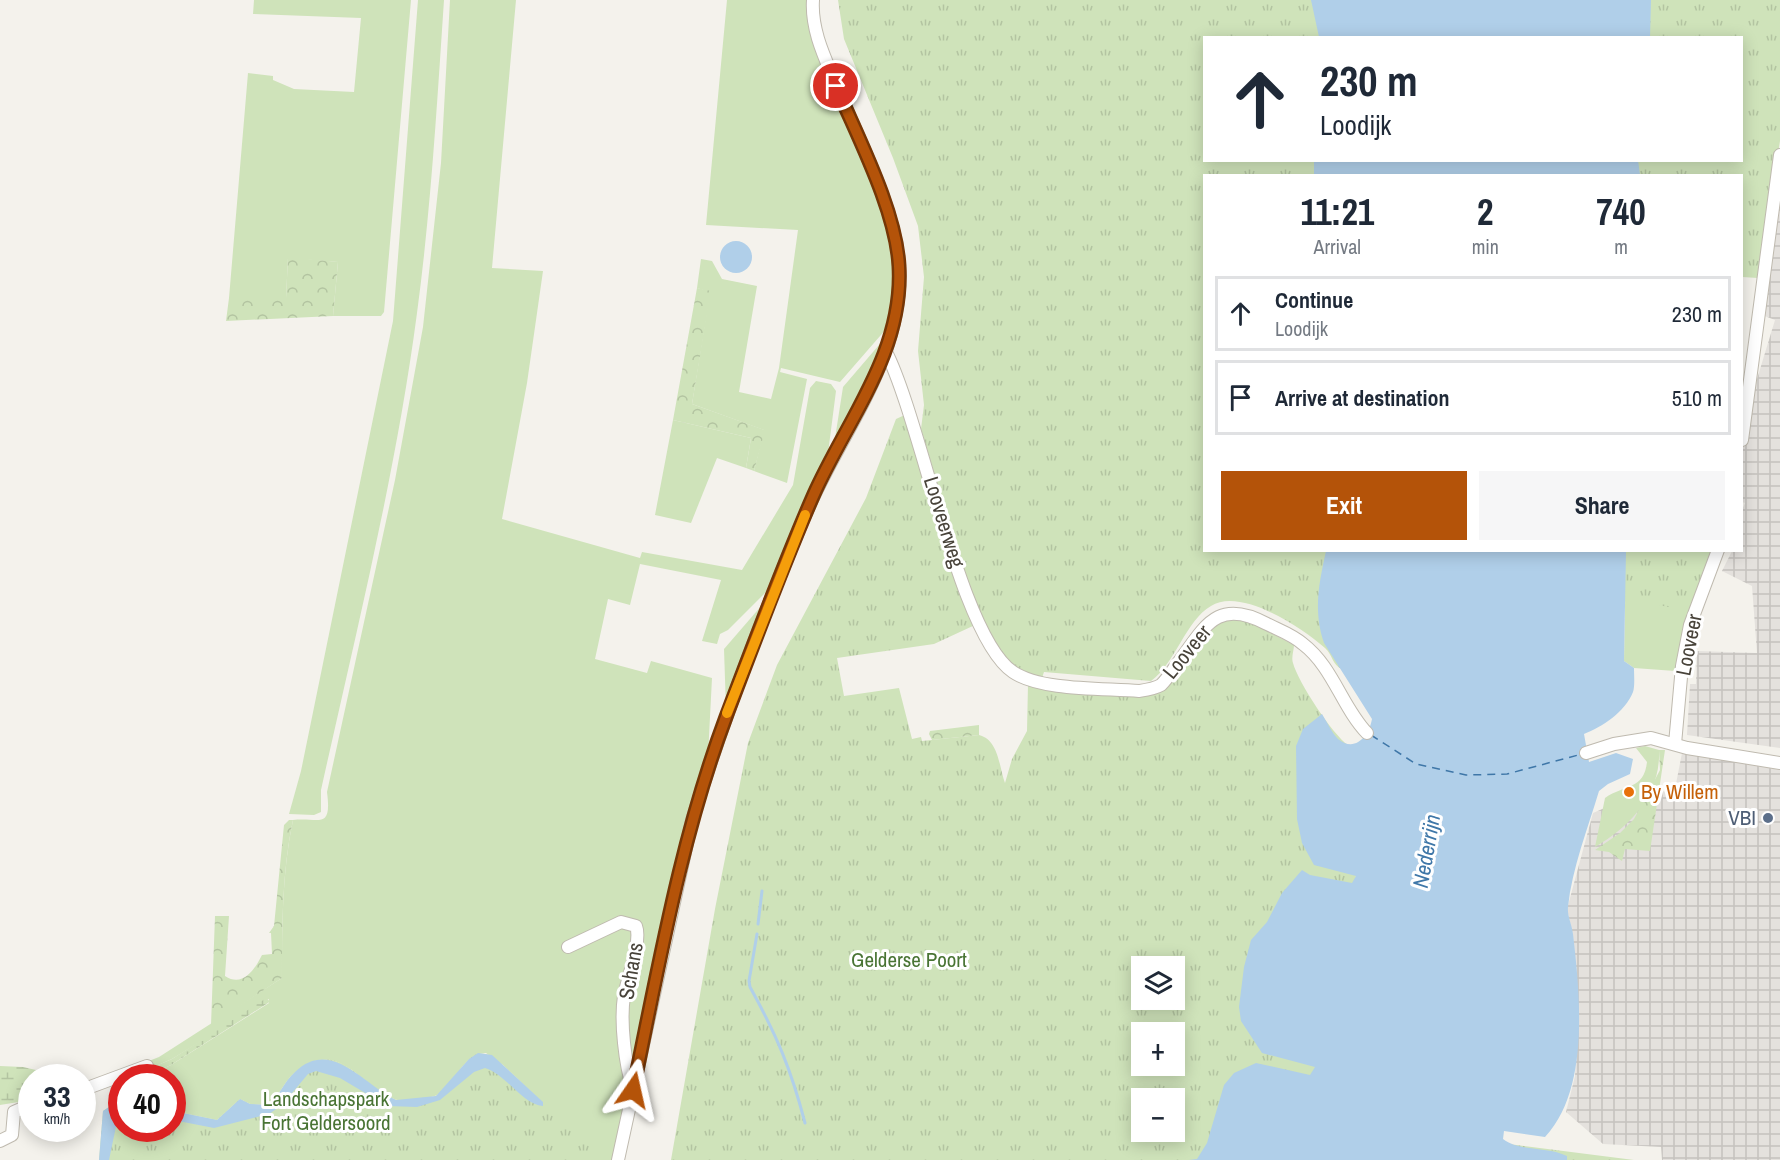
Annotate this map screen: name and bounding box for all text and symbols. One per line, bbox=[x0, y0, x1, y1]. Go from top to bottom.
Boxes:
text: 230 m bbox=[1320, 53, 1418, 109]
pin bbox=[810, 60, 861, 111]
icon: ahead bbox=[1221, 60, 1299, 138]
icon: arrive bbox=[819, 69, 852, 102]
text: Loodijk bbox=[1320, 107, 1391, 143]
text: 11:21 bbox=[1300, 188, 1374, 236]
text: 2 bbox=[1477, 188, 1494, 236]
text: 740 bbox=[1596, 188, 1646, 236]
text: Arrival bbox=[1314, 233, 1361, 260]
text: min bbox=[1472, 233, 1499, 260]
text: m bbox=[1614, 233, 1628, 260]
text: Continue bbox=[1275, 285, 1353, 315]
icon: ahead bbox=[1224, 297, 1257, 330]
text: 230 m bbox=[1672, 299, 1722, 329]
text: Loodijk bbox=[1275, 315, 1328, 342]
icon: arrive bbox=[1224, 381, 1257, 414]
text: Arrive at destination bbox=[1275, 383, 1449, 413]
text: 510 m bbox=[1672, 383, 1722, 413]
button: Exit bbox=[1221, 471, 1467, 540]
button: Share bbox=[1479, 471, 1725, 540]
street label: Looveerweg bbox=[917, 473, 972, 571]
street label: Looveer bbox=[1668, 611, 1709, 678]
street label: Looveer bbox=[1156, 618, 1218, 685]
place label: By Willem bbox=[1641, 777, 1719, 806]
marker: By Willem bbox=[1622, 785, 1636, 799]
place label: VBI bbox=[1728, 803, 1756, 832]
marker: VBI bbox=[1761, 811, 1775, 825]
water label: Nederrijn bbox=[1405, 812, 1447, 890]
street label: Schans bbox=[611, 940, 650, 1002]
park label: Gelderse Poort bbox=[851, 945, 967, 974]
map controls bbox=[1131, 956, 1185, 1142]
button: layers bbox=[1131, 956, 1185, 1010]
button: + bbox=[1131, 1022, 1185, 1076]
position arrow bbox=[601, 1058, 665, 1122]
speed limit sign: 40 bbox=[108, 1064, 186, 1142]
text: 33 bbox=[43, 1076, 71, 1116]
park label: Landschapspark Fort Geldersoord bbox=[261, 1084, 391, 1137]
button: − bbox=[1131, 1088, 1185, 1142]
text: km/h bbox=[44, 1108, 70, 1129]

